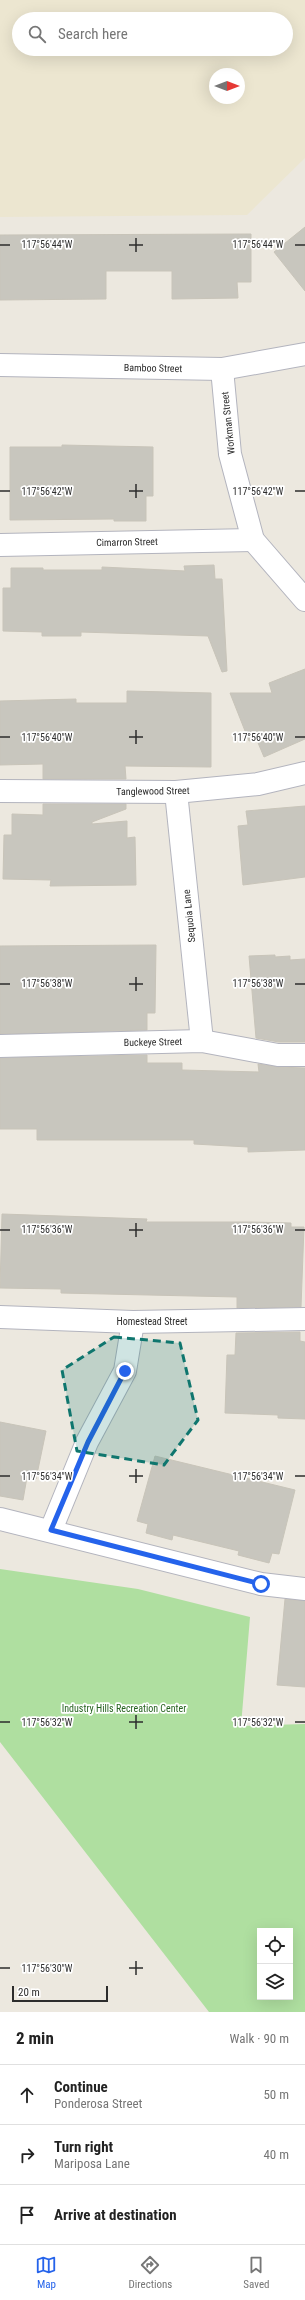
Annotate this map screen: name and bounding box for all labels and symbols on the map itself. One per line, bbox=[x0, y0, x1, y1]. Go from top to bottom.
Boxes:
north arrow bbox=[209, 68, 245, 104]
text: 117°56'44"W bbox=[22, 239, 73, 250]
text: 117°56'44"W bbox=[233, 239, 284, 250]
street label: Bamboo Street bbox=[124, 362, 182, 374]
street label: Workman Street bbox=[219, 391, 237, 455]
text: 117°56'42"W bbox=[22, 486, 73, 497]
text: 117°56'42"W bbox=[233, 486, 284, 497]
street label: Cimarron Street bbox=[96, 536, 158, 548]
text: 117°56'40"W bbox=[22, 732, 73, 743]
text: 117°56'40"W bbox=[233, 732, 284, 743]
street label: Tanglewood Street bbox=[116, 785, 190, 797]
street label: Sequoia Lane bbox=[181, 889, 197, 943]
text: 117°56'38"W bbox=[22, 978, 73, 989]
text: 117°56'38"W bbox=[233, 978, 284, 989]
street label: Buckeye Street bbox=[124, 1036, 182, 1048]
text: 117°56'36"W bbox=[22, 1224, 73, 1235]
text: 117°56'36"W bbox=[233, 1224, 284, 1235]
street label: Homestead Street bbox=[116, 1316, 188, 1327]
route end bbox=[116, 1362, 134, 1380]
text: 117°56'34"W bbox=[22, 1471, 73, 1482]
text: 117°56'34"W bbox=[233, 1471, 284, 1482]
route start bbox=[252, 1575, 270, 1593]
park label: Industry Hills Recreation Center bbox=[62, 1703, 186, 1714]
text: 117°56'32"W bbox=[22, 1717, 73, 1728]
text: 117°56'32"W bbox=[233, 1717, 284, 1728]
text: 117°56'30"W bbox=[22, 1963, 73, 1974]
scale bar bbox=[12, 1984, 108, 2003]

